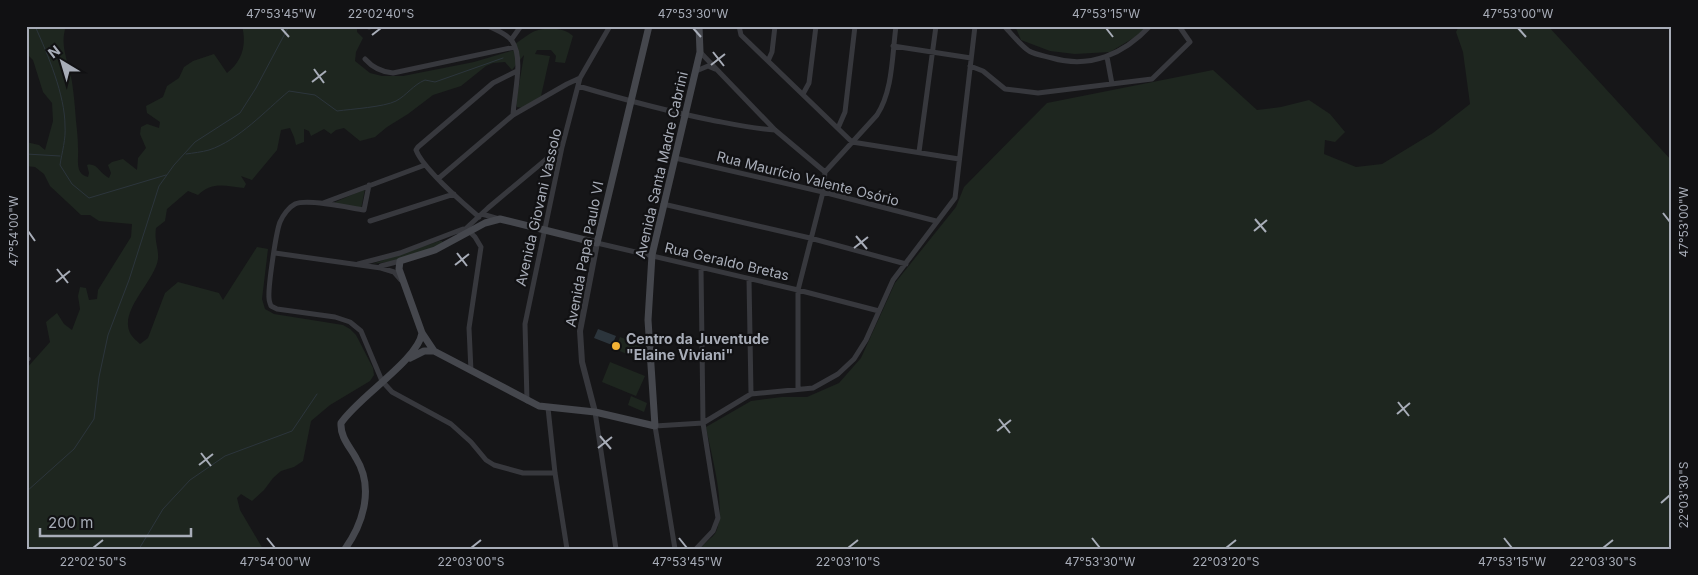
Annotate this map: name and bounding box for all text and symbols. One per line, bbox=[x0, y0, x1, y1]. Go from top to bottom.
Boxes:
text: 47°53'45"W bbox=[246, 6, 316, 21]
text: 22°02'40"S bbox=[348, 6, 415, 21]
text: 47°53'30"W bbox=[658, 6, 729, 21]
text: 47°53'15"W bbox=[1072, 6, 1140, 21]
text: 47°53'00"W bbox=[1483, 6, 1554, 21]
north arrow bbox=[38, 38, 88, 88]
text: N bbox=[44, 41, 63, 61]
street label: Avenida Santa Madre Cabrini bbox=[631, 70, 691, 260]
street label: Avenida Giovani Vassolo bbox=[512, 126, 564, 288]
street label: Rua Maurício Valente Osório bbox=[715, 147, 901, 209]
street label: Avenida Papa Paulo VI bbox=[562, 180, 606, 328]
text: 47°53'00"W bbox=[1676, 186, 1691, 257]
text: 47°54'00"W bbox=[6, 195, 21, 267]
street label: Rua Geraldo Bretas bbox=[663, 238, 791, 284]
place label: Centro da Juventude "Elaine Viviani" bbox=[626, 330, 769, 363]
marker: Centro da Juventude "Elaine Viviani" bbox=[610, 340, 622, 352]
text: 22°03'30"S bbox=[1676, 461, 1691, 528]
scale bar bbox=[40, 505, 191, 537]
text: 200 m bbox=[48, 513, 93, 532]
text: 22°02'50"S bbox=[60, 554, 127, 569]
text: 47°54'00"W bbox=[239, 554, 311, 569]
text: 22°03'00"S bbox=[437, 554, 505, 569]
text: 47°53'45"W bbox=[652, 554, 722, 569]
text: 22°03'10"S bbox=[816, 554, 881, 569]
text: 47°53'30"W bbox=[1065, 554, 1136, 569]
text: 22°03'20"S bbox=[1193, 554, 1260, 569]
text: 47°53'15"W bbox=[1478, 554, 1546, 569]
text: 22°03'30"S bbox=[1570, 554, 1637, 569]

